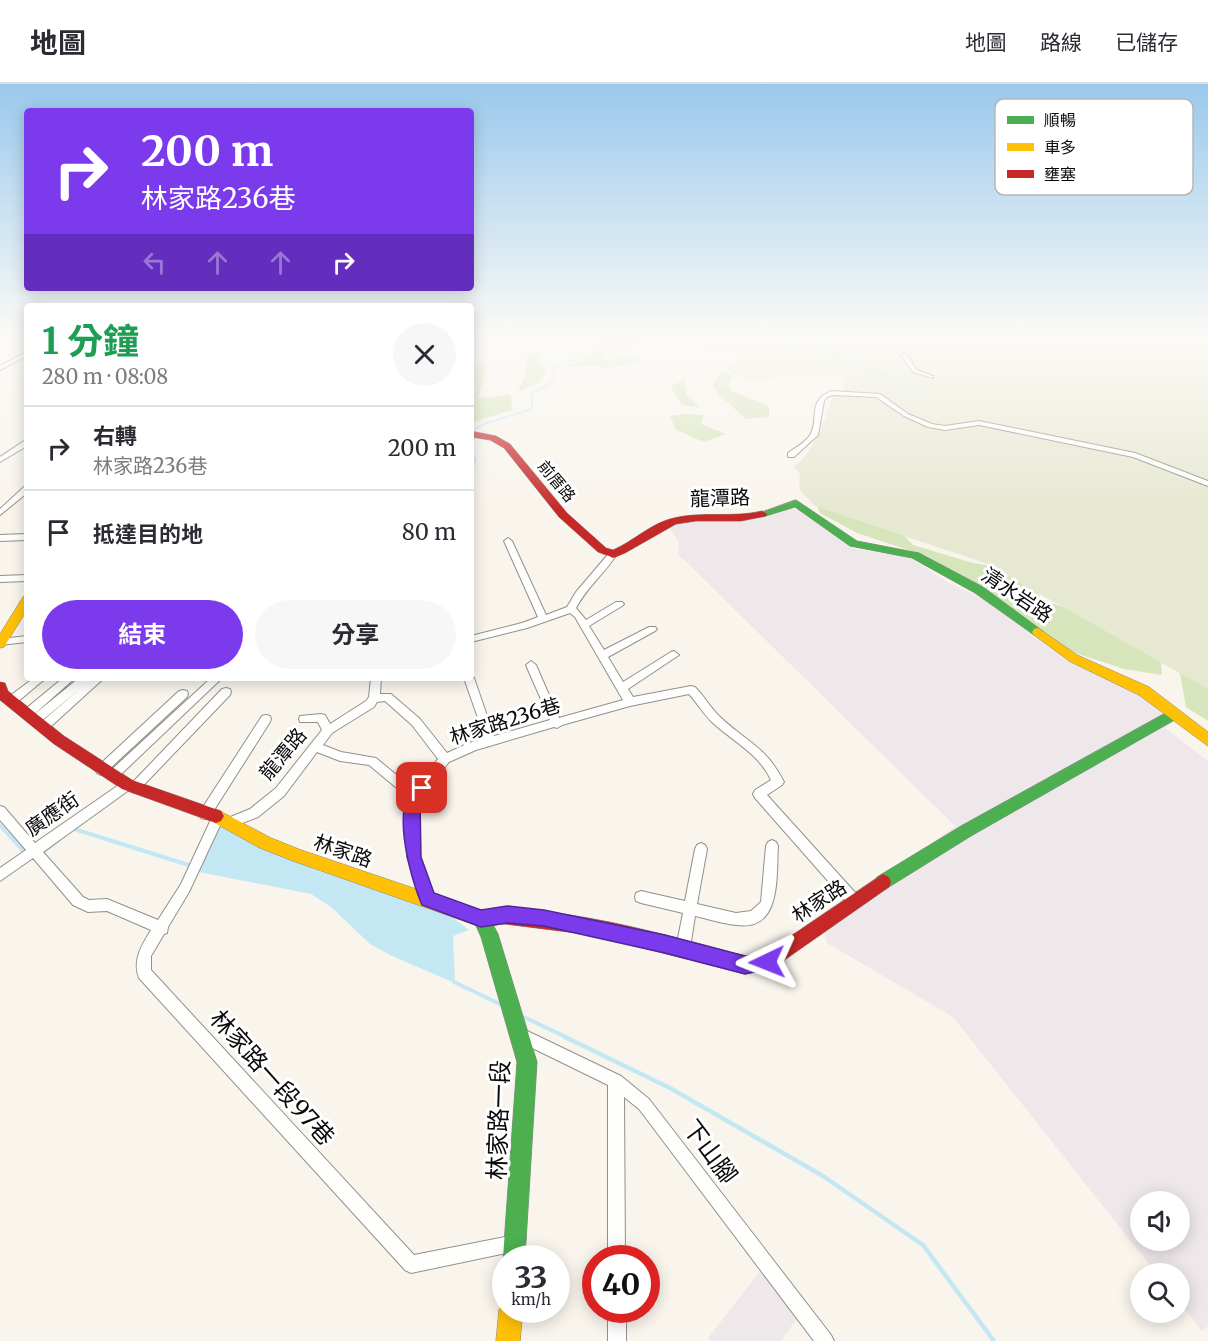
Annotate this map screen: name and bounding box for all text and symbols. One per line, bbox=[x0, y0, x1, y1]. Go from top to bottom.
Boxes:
text: 地圖 bbox=[30, 25, 86, 61]
text: 地圖 bbox=[965, 29, 1007, 56]
text: 路線 bbox=[1040, 29, 1082, 56]
text: 已儲存 bbox=[1115, 29, 1178, 56]
legend bbox=[995, 99, 1193, 195]
text: 順暢 bbox=[1044, 110, 1076, 130]
text: 200 m bbox=[141, 125, 273, 177]
icon: right bbox=[42, 132, 120, 210]
text: 車多 bbox=[1044, 137, 1076, 157]
text: 壅塞 bbox=[1044, 164, 1076, 184]
text: 林家路236巷 bbox=[141, 181, 296, 215]
icon: left bbox=[138, 246, 171, 279]
icon: ahead bbox=[201, 246, 234, 279]
icon: ahead bbox=[264, 246, 297, 279]
icon: right bbox=[327, 246, 360, 279]
text: 1 分鐘 bbox=[42, 319, 139, 364]
button: close bbox=[393, 323, 456, 386]
text: 280 m · 08:08 bbox=[42, 364, 168, 389]
text: 右轉 bbox=[93, 422, 137, 450]
icon: right bbox=[42, 432, 75, 465]
text: 200 m bbox=[388, 434, 456, 462]
text: 林家路236巷 bbox=[93, 453, 207, 478]
street label: 前厝路 bbox=[534, 456, 580, 506]
street label: 龍潭路 bbox=[690, 484, 750, 511]
icon: arrive bbox=[42, 516, 75, 549]
text: 80 m bbox=[402, 518, 456, 546]
text: 抵達目的地 bbox=[93, 520, 203, 548]
street label: 清水岩路 bbox=[977, 562, 1057, 627]
button: 結束 bbox=[42, 600, 243, 669]
button: 分享 bbox=[255, 600, 456, 669]
street label: 林家路236巷 bbox=[446, 692, 563, 749]
street label: 龍潭路 bbox=[254, 723, 311, 785]
pin bbox=[396, 762, 447, 813]
icon: arrive bbox=[405, 771, 438, 804]
street label: 廣應街 bbox=[20, 786, 83, 841]
street label: 林家路 bbox=[311, 829, 376, 872]
street label: 林家路 bbox=[787, 874, 851, 927]
position arrow bbox=[735, 930, 799, 994]
street label: 林家路一段97巷 bbox=[203, 1003, 341, 1152]
street label: 林家路一段 bbox=[481, 1059, 516, 1180]
street label: 下山腳 bbox=[676, 1114, 744, 1190]
map controls bbox=[1130, 1191, 1190, 1323]
button: sound bbox=[1130, 1191, 1190, 1251]
speed limit sign: 40 bbox=[582, 1245, 660, 1323]
text: 33 bbox=[514, 1258, 548, 1296]
button: search bbox=[1130, 1263, 1190, 1323]
text: km/h bbox=[511, 1290, 551, 1309]

